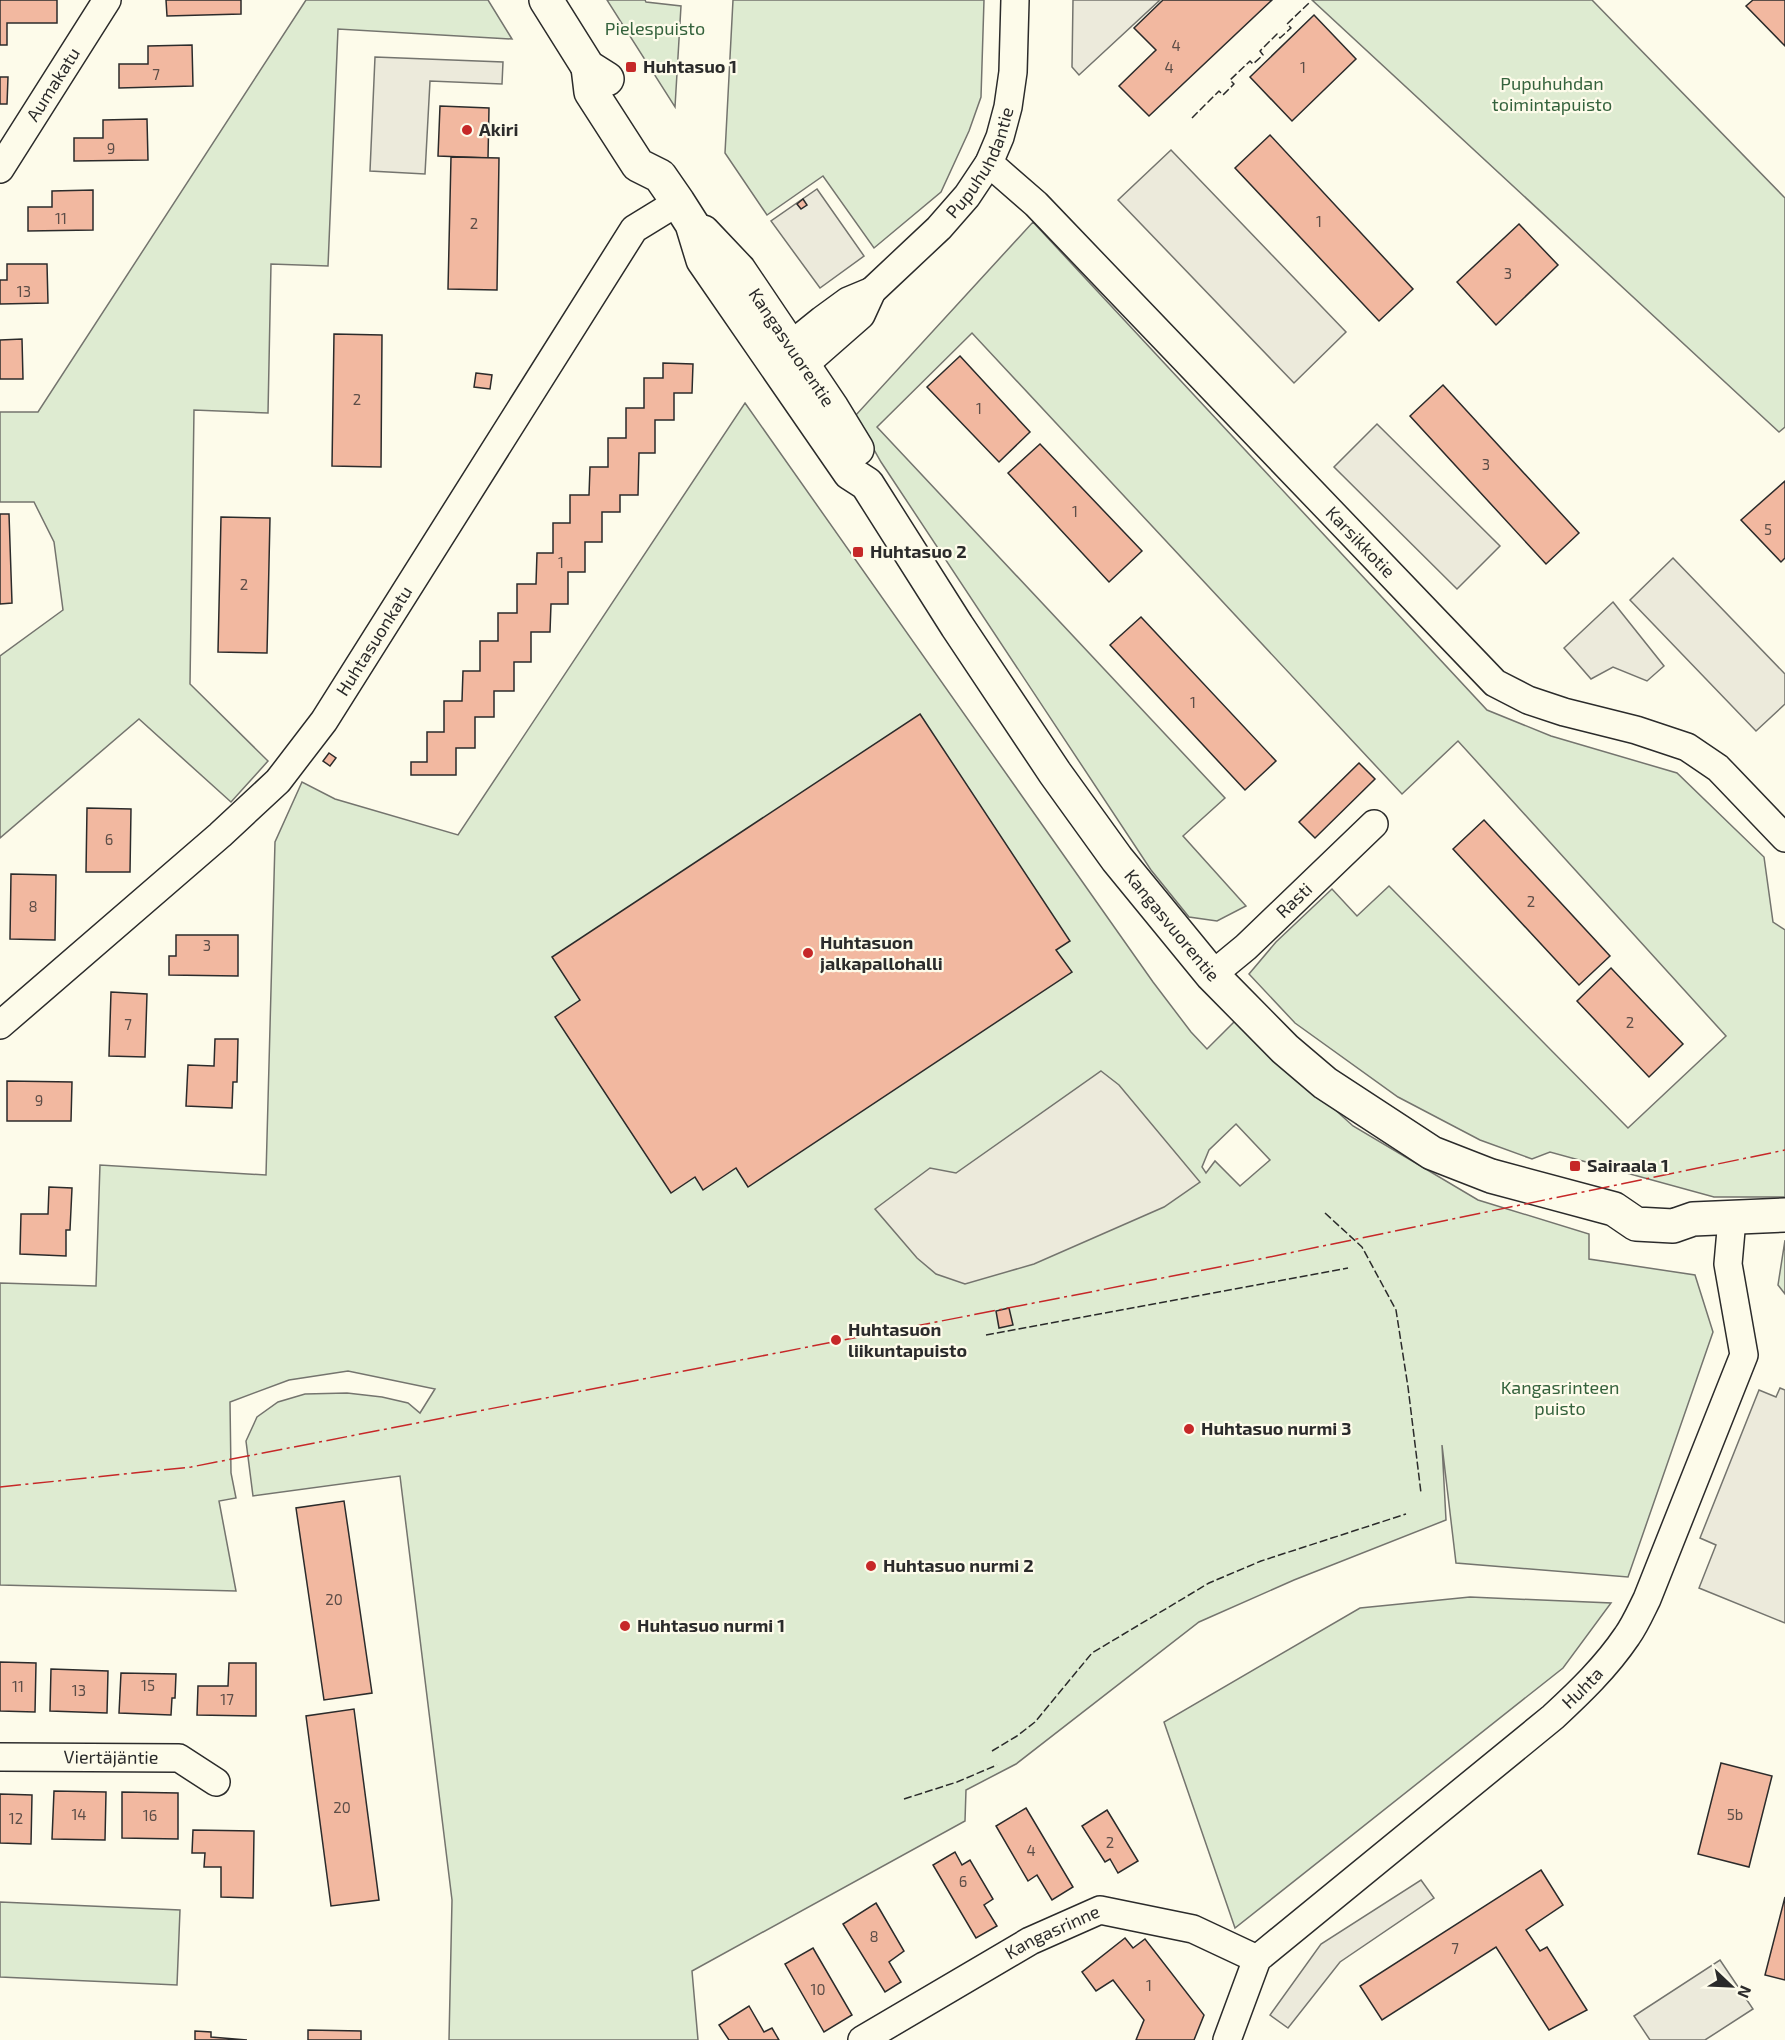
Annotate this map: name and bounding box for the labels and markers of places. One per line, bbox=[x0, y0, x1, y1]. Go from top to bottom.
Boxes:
place label: Huhtasuo 1 bbox=[643, 55, 737, 77]
marker: Huhtasuo 1 bbox=[624, 60, 638, 74]
place label: Akiri bbox=[479, 118, 518, 140]
marker: Akiri bbox=[460, 123, 474, 137]
place label: Huhtasuo 2 bbox=[870, 540, 967, 562]
marker: Huhtasuo 2 bbox=[851, 545, 865, 559]
place label: Huhtasuon jalkapallohalli bbox=[820, 931, 943, 974]
marker: Huhtasuon jalkapallohalli bbox=[801, 946, 815, 960]
place label: Sairaala 1 bbox=[1587, 1154, 1669, 1176]
marker: Sairaala 1 bbox=[1568, 1159, 1582, 1173]
place label: Huhtasuon liikuntapuisto bbox=[848, 1318, 967, 1361]
marker: Huhtasuon liikuntapuisto bbox=[829, 1333, 843, 1347]
place label: Huhtasuo nurmi 3 bbox=[1201, 1417, 1351, 1439]
marker: Huhtasuo nurmi 3 bbox=[1182, 1422, 1196, 1436]
place label: Huhtasuo nurmi 2 bbox=[883, 1554, 1034, 1576]
marker: Huhtasuo nurmi 2 bbox=[864, 1559, 878, 1573]
place label: Huhtasuo nurmi 1 bbox=[637, 1614, 785, 1636]
marker: Huhtasuo nurmi 1 bbox=[618, 1619, 632, 1633]

